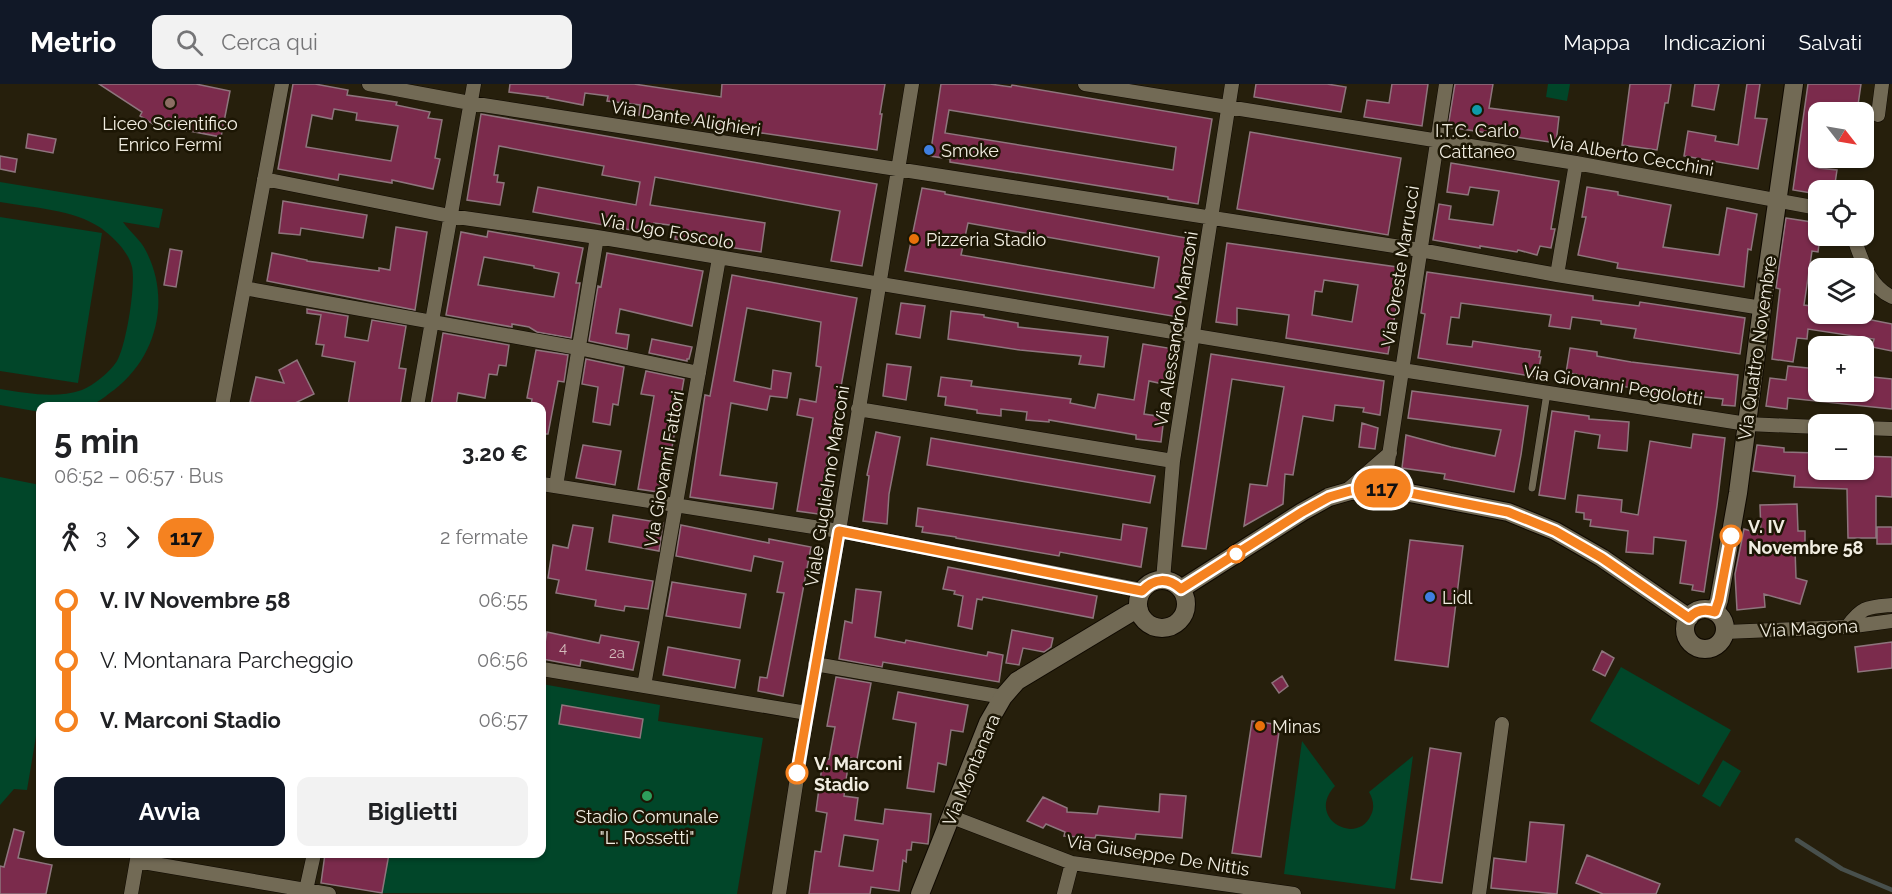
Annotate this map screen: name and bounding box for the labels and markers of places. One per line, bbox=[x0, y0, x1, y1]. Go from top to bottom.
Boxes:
marker: Liceo Scientifico Enrico Fermi bbox=[163, 96, 177, 110]
marker: I.T.C. Carlo Cattaneo bbox=[1470, 103, 1484, 117]
place label: Liceo Scientifico Enrico Fermi bbox=[102, 113, 238, 155]
place label: I.T.C. Carlo Cattaneo bbox=[1435, 120, 1519, 162]
place label: Smoke bbox=[941, 140, 999, 161]
marker: Smoke bbox=[922, 143, 936, 157]
place label: Pizzeria Stadio bbox=[926, 229, 1047, 250]
marker: Pizzeria Stadio bbox=[907, 232, 921, 246]
place label: V. IV Novembre 58 bbox=[1748, 516, 1864, 558]
marker: V. IV Novembre 58 bbox=[1720, 525, 1742, 547]
unlabelled marker bbox=[1227, 545, 1245, 563]
place label: Lidl bbox=[1442, 587, 1473, 608]
marker: Lidl bbox=[1423, 590, 1437, 604]
place label: Minas bbox=[1272, 716, 1321, 737]
marker: Minas bbox=[1253, 719, 1267, 733]
place label: V. Marconi Stadio bbox=[814, 753, 902, 795]
marker: V. Marconi Stadio bbox=[786, 762, 808, 784]
marker: Stadio Comunale "L. Rossetti" bbox=[640, 789, 654, 803]
place label: Stadio Comunale "L. Rossetti" bbox=[575, 806, 719, 848]

